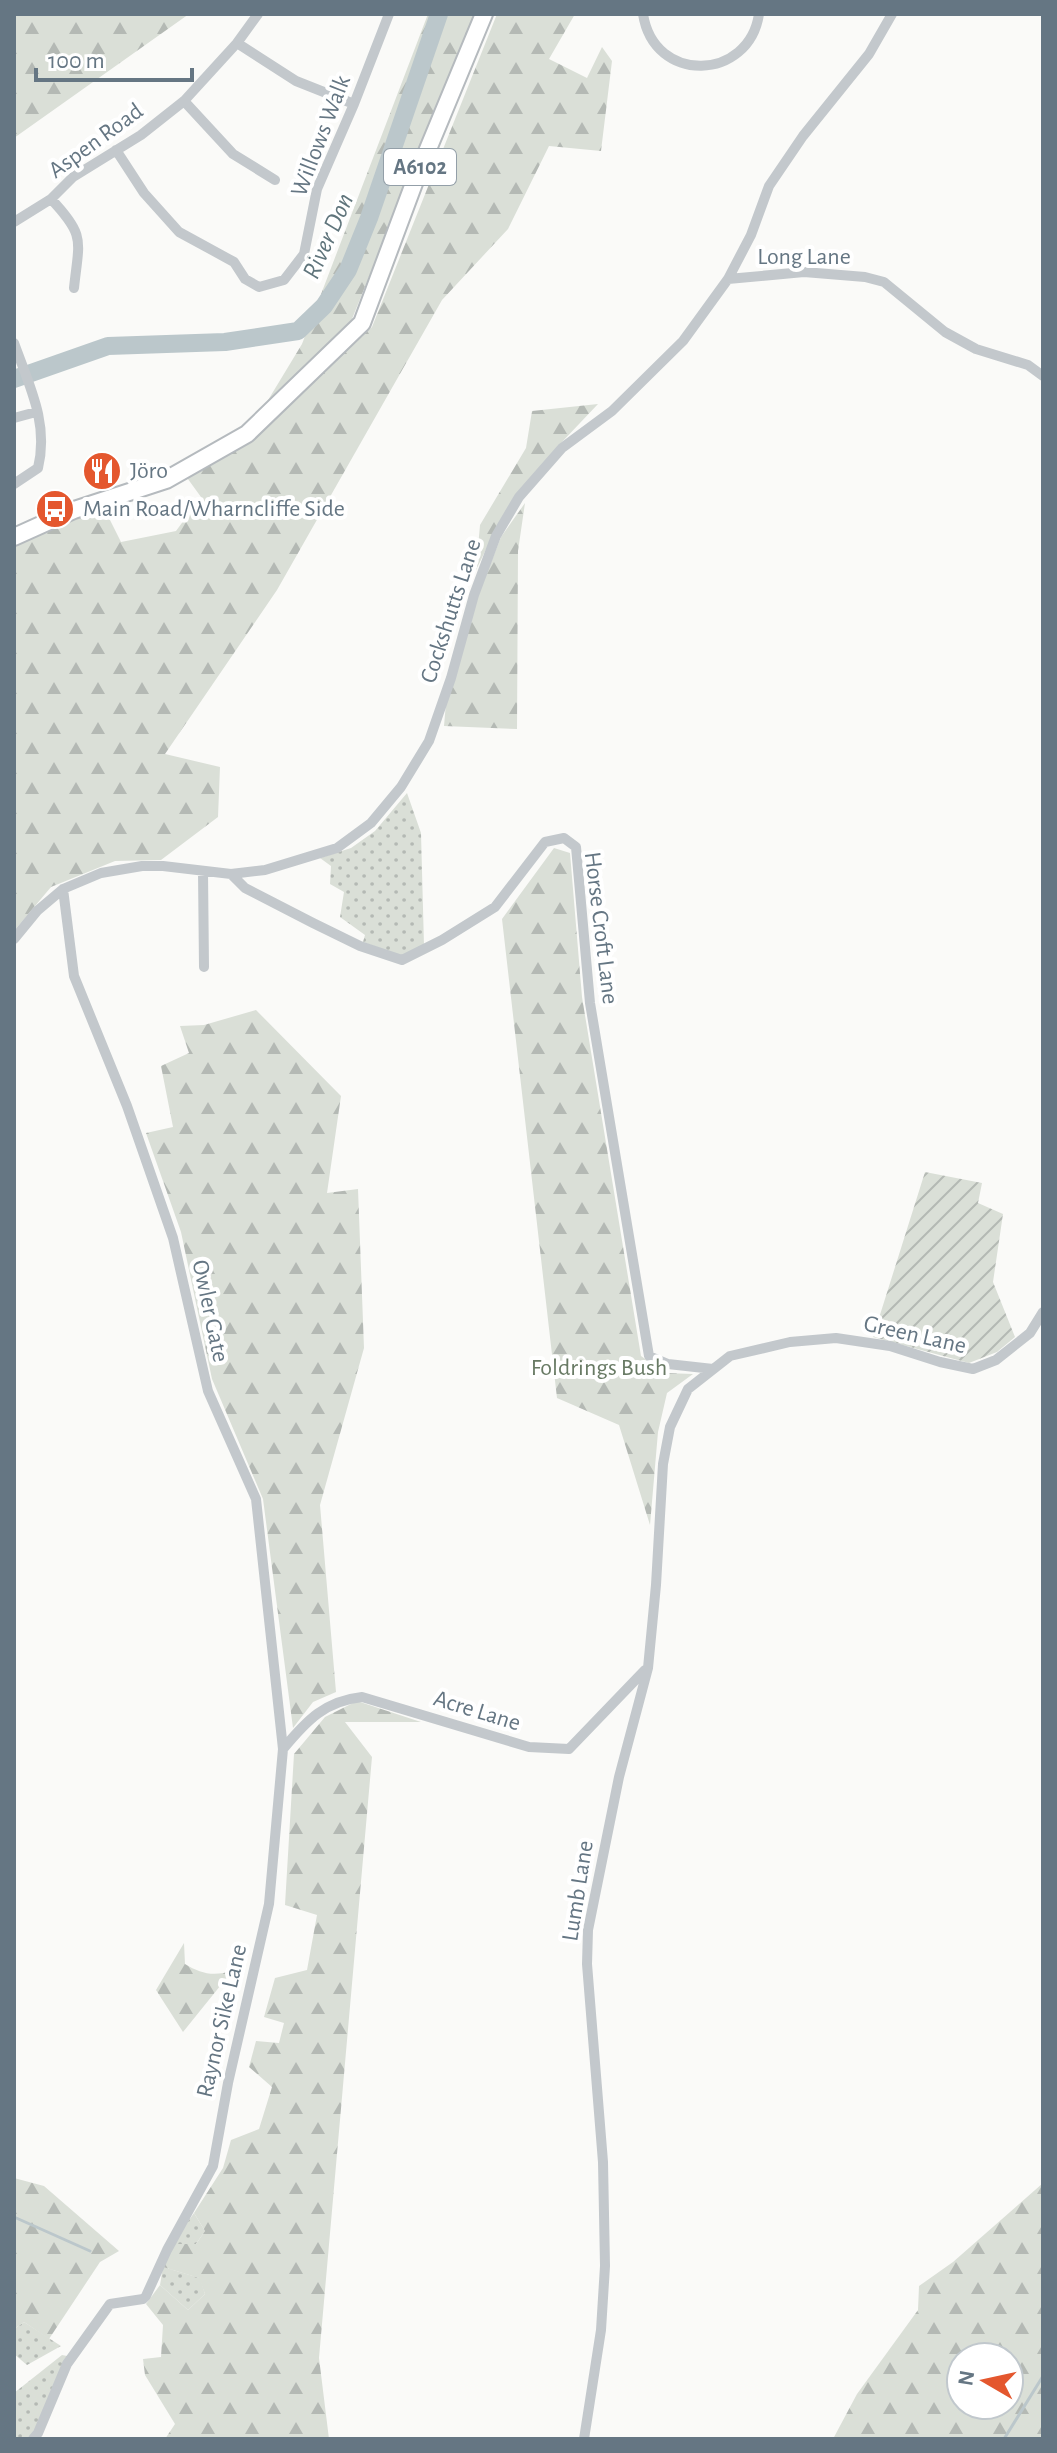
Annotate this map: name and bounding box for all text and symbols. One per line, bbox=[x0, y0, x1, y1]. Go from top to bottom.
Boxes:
scale bar bbox=[36, 32, 192, 82]
text: 100 m bbox=[48, 49, 105, 73]
street label: Willows Walk bbox=[287, 72, 355, 200]
street label: Aspen Road bbox=[44, 99, 148, 183]
road number: A6102 bbox=[384, 149, 456, 185]
water label: River Don bbox=[298, 189, 358, 283]
street label: Long Lane bbox=[757, 245, 851, 269]
restaurant icon: Jöro bbox=[81, 450, 123, 492]
place label: Jöro bbox=[130, 459, 168, 483]
bus stop icon: Main Road/Wharncliffe Side bbox=[34, 488, 76, 530]
place label: Main Road/Wharncliffe Side bbox=[83, 497, 345, 521]
street label: Cockshutts Lane bbox=[416, 536, 486, 686]
street label: Horse Croft Lane bbox=[580, 850, 622, 1006]
street label: Owler Gate bbox=[187, 1258, 233, 1364]
street label: Green Lane bbox=[861, 1312, 969, 1358]
park label: Foldrings Bush bbox=[531, 1356, 667, 1380]
street label: Acre Lane bbox=[431, 1686, 523, 1736]
street label: Lumb Lane bbox=[558, 1839, 598, 1943]
street label: Raynor Sike Lane bbox=[193, 1942, 251, 2100]
north arrow bbox=[945, 2341, 1025, 2421]
text: N bbox=[954, 2369, 978, 2387]

